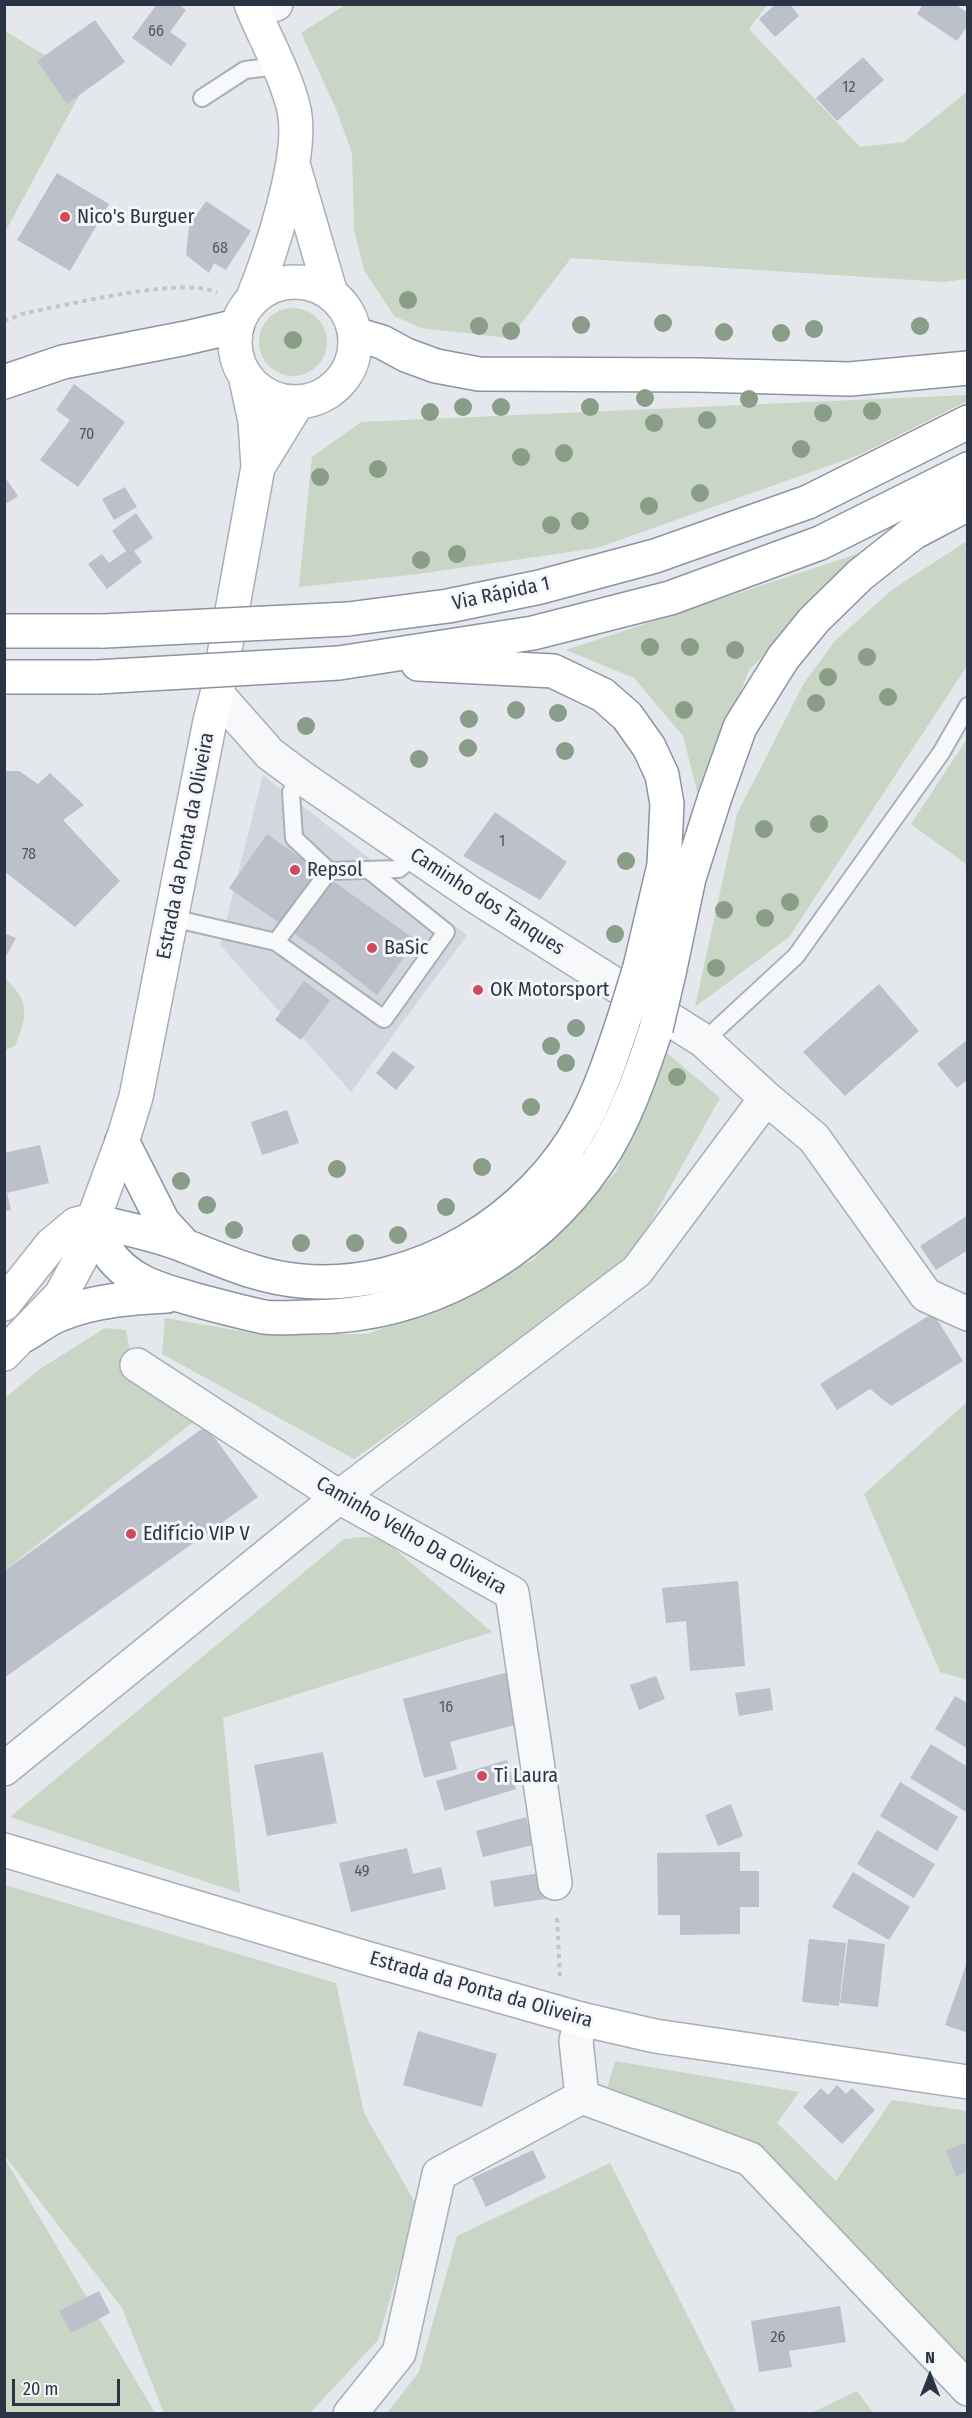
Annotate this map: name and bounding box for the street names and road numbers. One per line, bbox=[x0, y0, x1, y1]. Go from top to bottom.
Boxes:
street label: Via Rápida 1 bbox=[450, 572, 552, 616]
street label: Estrada da Ponta da Oliveira bbox=[152, 730, 220, 962]
street label: Caminho dos Tanques bbox=[405, 843, 569, 961]
street label: Caminho Velho Da Oliveira bbox=[312, 1472, 510, 1600]
street label: Estrada da Ponta da Oliveira bbox=[367, 1947, 595, 2033]

